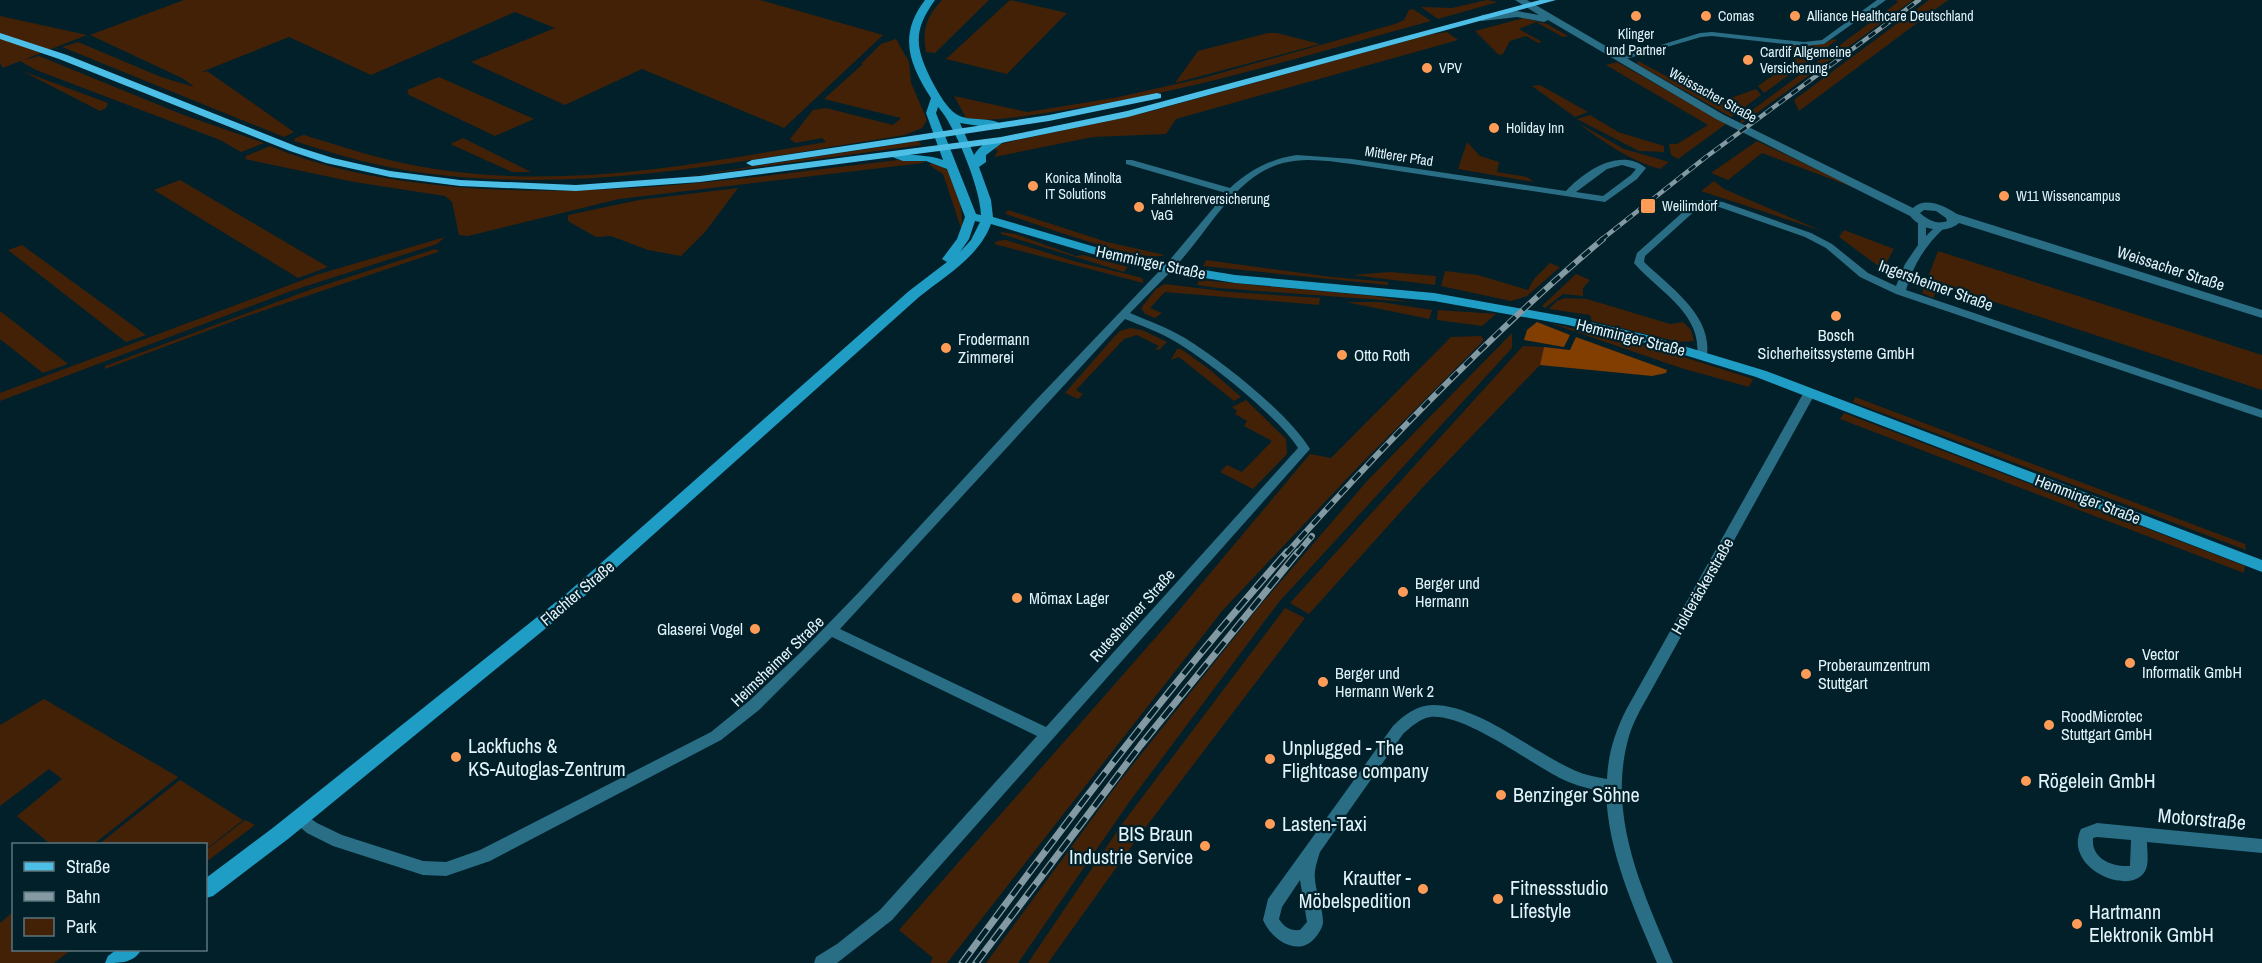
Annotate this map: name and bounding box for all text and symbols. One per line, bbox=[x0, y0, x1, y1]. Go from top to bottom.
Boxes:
place label: Comas bbox=[1718, 7, 1755, 25]
place label: Alliance Healthcare Deutschland bbox=[1806, 7, 1974, 25]
marker: Klinger und Partner bbox=[1629, 9, 1643, 23]
marker: Comas bbox=[1699, 9, 1713, 23]
marker: Alliance Healthcare Deutschland bbox=[1788, 9, 1802, 23]
place label: Klinger und Partner bbox=[1606, 25, 1666, 59]
place label: Cardif Allgemeine Versicherung bbox=[1760, 43, 1851, 77]
marker: Cardif Allgemeine Versicherung bbox=[1741, 53, 1755, 67]
place label: VPV bbox=[1439, 59, 1462, 77]
marker: VPV bbox=[1420, 61, 1434, 75]
street label: Weissacher Straße bbox=[1666, 63, 1760, 127]
place label: Holiday Inn bbox=[1506, 119, 1564, 137]
marker: Holiday Inn bbox=[1487, 121, 1501, 135]
street label: Mittlerer Pfad bbox=[1364, 142, 1434, 170]
place label: Konica Minolta IT Solutions bbox=[1045, 169, 1122, 203]
marker: Konica Minolta IT Solutions bbox=[1026, 179, 1040, 193]
place label: W11 Wissencampus bbox=[2016, 187, 2121, 205]
marker: W11 Wissencampus bbox=[1997, 189, 2011, 203]
place label: Fahrlehrerversicherung VaG bbox=[1151, 190, 1270, 224]
marker: Weilimdorf bbox=[1639, 197, 1657, 215]
place label: Weilimdorf bbox=[1662, 197, 1718, 215]
marker: Fahrlehrerversicherung VaG bbox=[1132, 200, 1146, 214]
street label: Hemminger Straße bbox=[1094, 240, 1208, 284]
street label: Weissacher Straße bbox=[2114, 240, 2228, 296]
street label: Ingersheimer Straße bbox=[1876, 254, 1996, 316]
marker: Bosch Sicherheitssysteme GmbH bbox=[1829, 309, 1843, 323]
street label: Hemminger Straße bbox=[1574, 313, 1688, 361]
place label: Bosch Sicherheitssysteme GmbH bbox=[1758, 324, 1914, 364]
place label: Frodermann Zimmerei bbox=[958, 328, 1029, 368]
marker: Frodermann Zimmerei bbox=[939, 341, 953, 355]
place label: Otto Roth bbox=[1354, 344, 1410, 366]
marker: Otto Roth bbox=[1335, 348, 1349, 362]
street label: Hemminger Straße bbox=[2032, 469, 2144, 529]
street label: Holderäckerstraße bbox=[1665, 534, 1739, 638]
street label: Flachter Straße bbox=[535, 556, 619, 630]
street label: Rutesheimer Straße bbox=[1084, 564, 1180, 666]
place label: Berger und Hermann bbox=[1415, 572, 1480, 612]
marker: Berger und Hermann bbox=[1396, 585, 1410, 599]
place label: Mömax Lager bbox=[1029, 587, 1110, 609]
marker: Mömax Lager bbox=[1010, 591, 1024, 605]
street label: Heimsheimer Straße bbox=[726, 611, 828, 711]
place label: Glaserei Vogel bbox=[657, 618, 743, 640]
marker: Glaserei Vogel bbox=[748, 622, 762, 636]
place label: Vector Informatik GmbH bbox=[2142, 643, 2242, 683]
place label: Proberaumzentrum Stuttgart bbox=[1818, 654, 1930, 694]
marker: Vector Informatik GmbH bbox=[2123, 656, 2137, 670]
place label: Berger und Hermann Werk 2 bbox=[1335, 662, 1434, 702]
marker: Proberaumzentrum Stuttgart bbox=[1799, 667, 1813, 681]
marker: Berger und Hermann Werk 2 bbox=[1316, 675, 1330, 689]
place label: RoodMicrotec Stuttgart GmbH bbox=[2061, 705, 2152, 745]
marker: RoodMicrotec Stuttgart GmbH bbox=[2042, 718, 2056, 732]
place label: Lackfuchs & KS-Autoglas-Zentrum bbox=[468, 732, 626, 782]
place label: Unplugged - The Flightcase company bbox=[1282, 734, 1430, 784]
marker: Lackfuchs & KS-Autoglas-Zentrum bbox=[449, 750, 463, 764]
marker: Unplugged - The Flightcase company bbox=[1263, 752, 1277, 766]
place label: Rögelein GmbH bbox=[2038, 767, 2156, 794]
marker: Rögelein GmbH bbox=[2019, 774, 2033, 788]
place label: Benzinger Söhne bbox=[1513, 781, 1640, 808]
marker: Benzinger Söhne bbox=[1494, 788, 1508, 802]
street label: Motorstraße bbox=[2157, 801, 2247, 836]
place label: Lasten-Taxi bbox=[1282, 810, 1367, 837]
marker: Lasten-Taxi bbox=[1263, 817, 1277, 831]
place label: BIS Braun Industrie Service bbox=[1069, 820, 1193, 870]
marker: BIS Braun Industrie Service bbox=[1198, 839, 1212, 853]
legend bbox=[12, 843, 207, 951]
text: Straße bbox=[66, 854, 110, 879]
place label: Krautter - Möbelspedition bbox=[1299, 864, 1412, 914]
place label: Fitnessstudio Lifestyle bbox=[1510, 874, 1608, 924]
marker: Krautter - Möbelspedition bbox=[1416, 882, 1430, 896]
text: Bahn bbox=[66, 884, 100, 909]
marker: Fitnessstudio Lifestyle bbox=[1491, 892, 1505, 906]
place label: Hartmann Elektronik GmbH bbox=[2089, 898, 2214, 948]
text: Park bbox=[66, 914, 97, 939]
marker: Hartmann Elektronik GmbH bbox=[2070, 917, 2084, 931]

